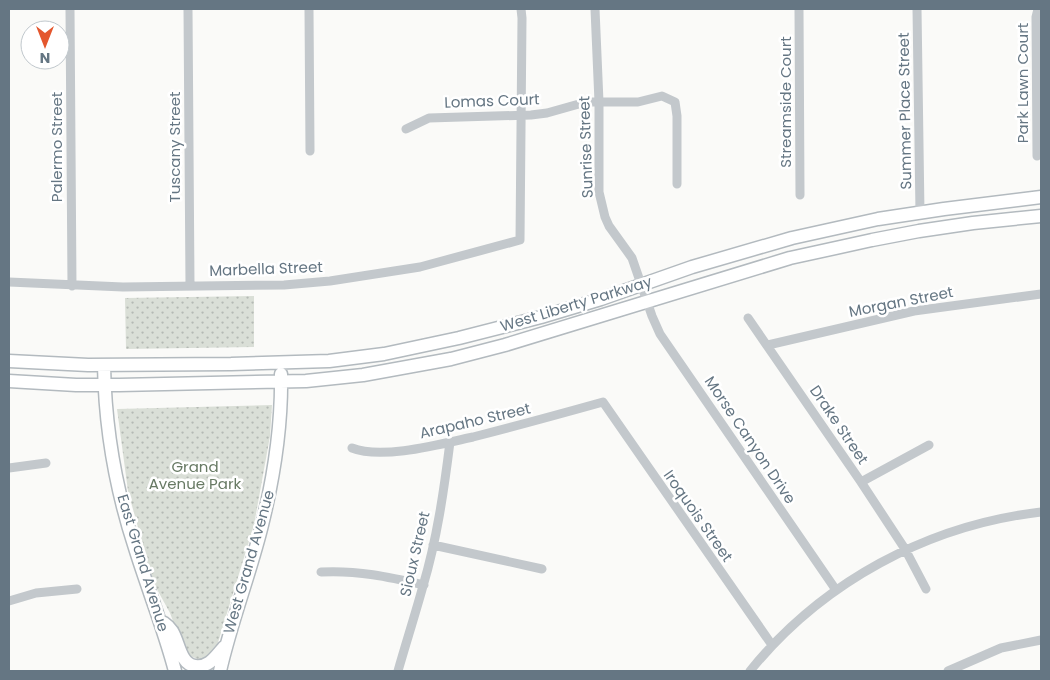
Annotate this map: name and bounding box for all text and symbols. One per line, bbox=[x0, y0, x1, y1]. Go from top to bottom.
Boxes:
north arrow bbox=[20, 20, 70, 70]
street label: Park Lawn Court bbox=[1012, 23, 1033, 143]
street label: Summer Place Street bbox=[893, 32, 916, 190]
street label: Streamside Court bbox=[775, 36, 796, 168]
text: N bbox=[40, 48, 50, 68]
street label: Lomas Court bbox=[444, 88, 540, 113]
street label: Palermo Street bbox=[46, 92, 67, 202]
street label: Tuscany Street bbox=[164, 92, 185, 202]
street label: Sunrise Street bbox=[573, 96, 598, 199]
street label: Marbella Street bbox=[209, 256, 323, 281]
street label: West Liberty Parkway bbox=[498, 270, 655, 337]
street label: Morgan Street bbox=[847, 281, 955, 322]
street label: Morse Canyon Drive bbox=[700, 372, 801, 508]
street label: Drake Street bbox=[805, 381, 874, 468]
street label: Arapaho Street bbox=[417, 398, 532, 443]
park label: Grand Avenue Park bbox=[149, 456, 242, 494]
street label: Iroquois Street bbox=[659, 466, 738, 566]
street label: West Grand Avenue bbox=[218, 487, 279, 636]
street label: East Grand Avenue bbox=[113, 492, 174, 634]
street label: Sioux Street bbox=[395, 509, 435, 599]

